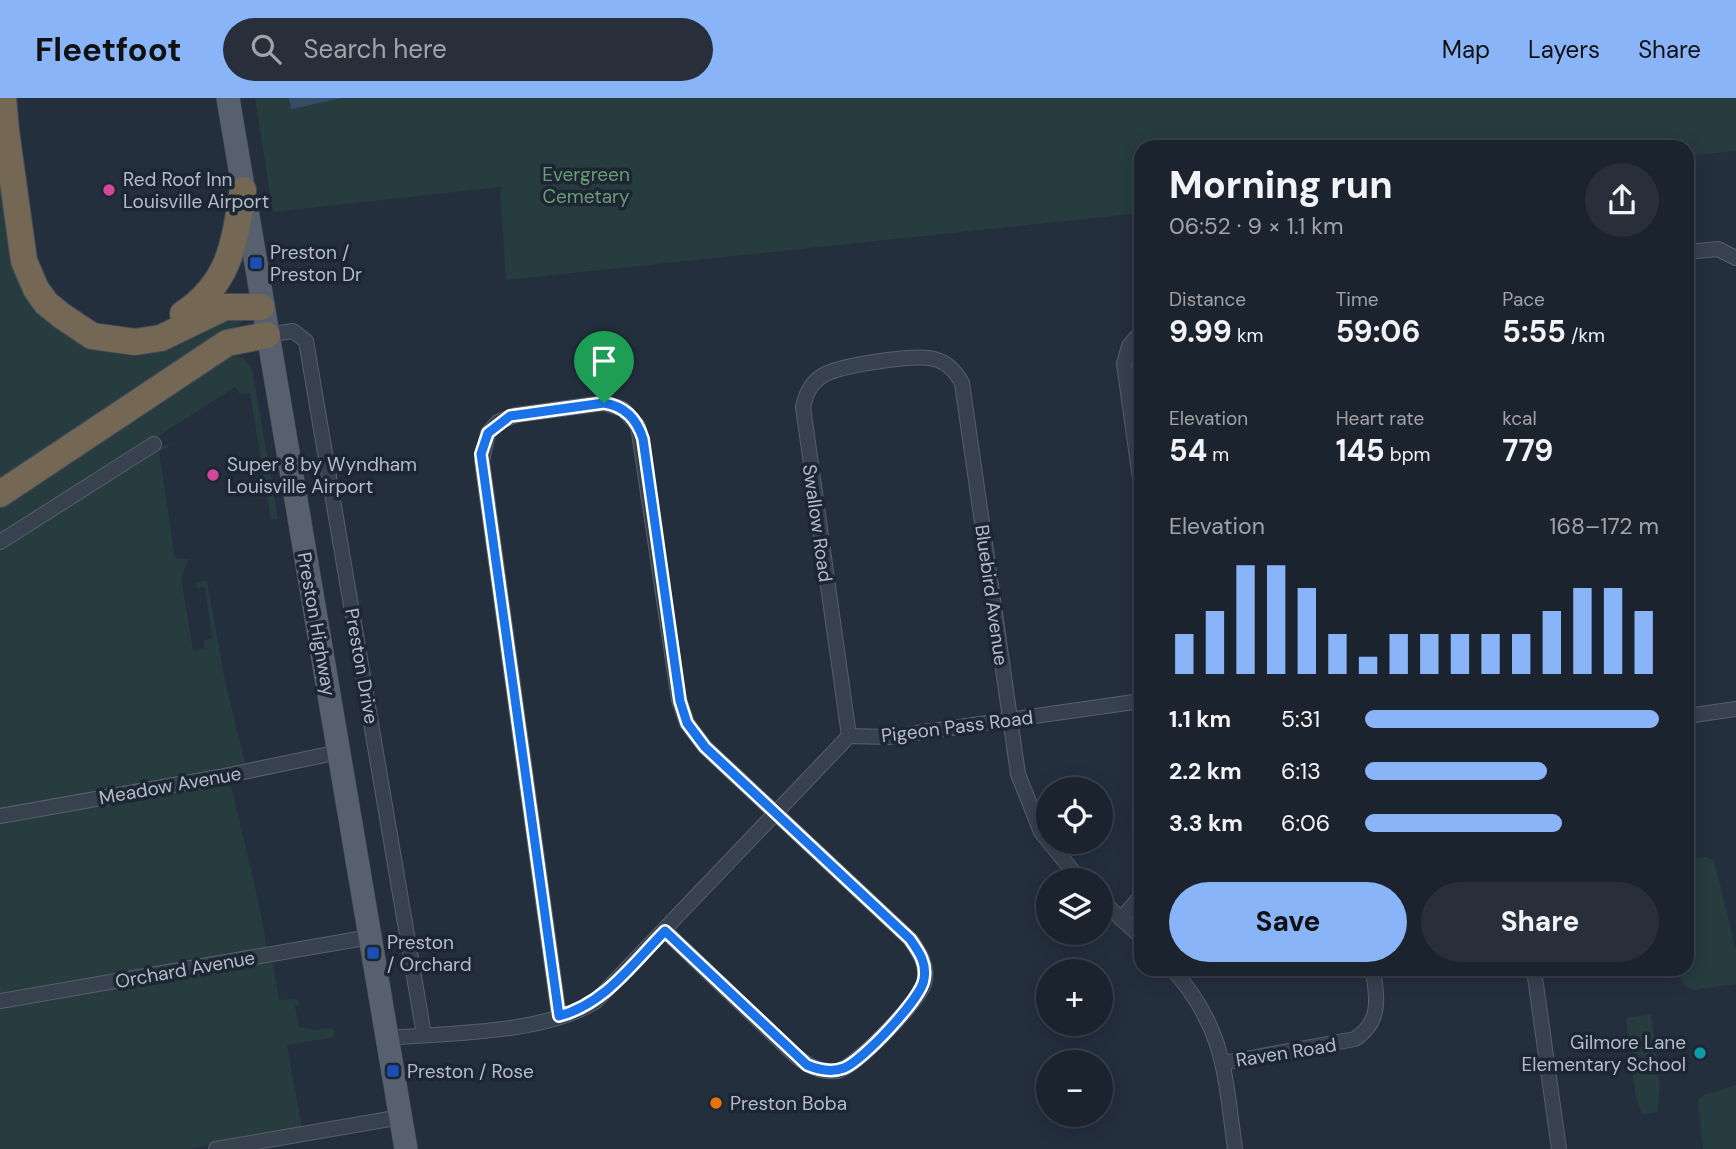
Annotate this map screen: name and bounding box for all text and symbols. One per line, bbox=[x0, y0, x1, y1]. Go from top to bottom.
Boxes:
search box bbox=[223, 18, 713, 81]
text: Fleetfoot bbox=[35, 28, 181, 71]
icon: search bbox=[247, 30, 285, 68]
text: Search here bbox=[303, 32, 447, 66]
text: Map bbox=[1442, 34, 1490, 65]
text: Layers bbox=[1528, 34, 1600, 65]
text: Share bbox=[1638, 34, 1701, 65]
text: Morning run bbox=[1169, 160, 1393, 210]
park label: Evergreen Cemetary bbox=[542, 162, 630, 209]
button: share bbox=[1585, 163, 1659, 237]
place label: Red Roof Inn Louisville Airport bbox=[123, 167, 269, 214]
marker: Red Roof Inn Louisville Airport bbox=[101, 182, 117, 198]
text: 06:52 · 9 × 1.1 km bbox=[1169, 211, 1343, 241]
place label: Preston / Preston Dr bbox=[270, 240, 362, 287]
marker: Preston / Preston Dr bbox=[248, 255, 264, 271]
text: Distance bbox=[1169, 287, 1246, 312]
text: Time bbox=[1336, 287, 1379, 312]
text: Pace bbox=[1502, 287, 1545, 312]
text: 9.99 bbox=[1169, 312, 1232, 351]
text: 59:06 bbox=[1336, 312, 1420, 351]
text: 5:55 bbox=[1502, 312, 1566, 351]
text: km bbox=[1232, 323, 1263, 348]
text: /km bbox=[1566, 323, 1605, 348]
pin bbox=[574, 331, 634, 403]
icon: arrive bbox=[585, 342, 623, 380]
text: Elevation bbox=[1169, 406, 1248, 431]
text: Heart rate bbox=[1336, 406, 1424, 431]
text: kcal bbox=[1502, 406, 1537, 431]
text: 54 bbox=[1169, 431, 1207, 470]
text: 145 bbox=[1336, 431, 1385, 470]
text: 779 bbox=[1502, 431, 1553, 470]
text: m bbox=[1207, 442, 1229, 467]
text: bpm bbox=[1385, 442, 1431, 467]
place label: Super 8 by Wyndham Louisville Airport bbox=[227, 452, 417, 499]
street label: Swallow Road bbox=[797, 463, 838, 584]
marker: Super 8 by Wyndham Louisville Airport bbox=[205, 467, 221, 483]
text: Elevation bbox=[1169, 511, 1265, 541]
text: 168–172 m bbox=[1549, 511, 1659, 541]
street label: Bluebird Avenue bbox=[969, 523, 1014, 667]
street label: Preston Highway bbox=[292, 550, 342, 698]
street label: Preston Drive bbox=[339, 606, 384, 726]
text: 1.1 km bbox=[1169, 704, 1231, 734]
text: 5:31 bbox=[1281, 704, 1320, 734]
street label: Pigeon Pass Road bbox=[880, 705, 1035, 748]
text: 2.2 km bbox=[1169, 756, 1242, 786]
text: 6:13 bbox=[1281, 756, 1321, 786]
street label: Meadow Avenue bbox=[97, 761, 243, 810]
map controls bbox=[1036, 777, 1113, 1127]
button: locate bbox=[1036, 777, 1113, 854]
text: 3.3 km bbox=[1169, 808, 1243, 838]
text: 6:06 bbox=[1281, 808, 1330, 838]
button: layers bbox=[1036, 868, 1113, 945]
button: Save bbox=[1169, 882, 1407, 962]
button: Share bbox=[1421, 882, 1659, 962]
place label: Preston / Orchard bbox=[387, 930, 472, 977]
street label: Orchard Avenue bbox=[113, 945, 257, 994]
marker: Preston / Orchard bbox=[365, 945, 381, 961]
button: + bbox=[1036, 959, 1113, 1036]
place label: Gilmore Lane Elementary School bbox=[1522, 1030, 1686, 1077]
street label: Raven Road bbox=[1234, 1032, 1338, 1073]
marker: Gilmore Lane Elementary School bbox=[1692, 1045, 1708, 1061]
button: − bbox=[1036, 1050, 1113, 1127]
place label: Preston / Rose bbox=[407, 1059, 534, 1084]
marker: Preston / Rose bbox=[385, 1063, 401, 1079]
place label: Preston Boba bbox=[730, 1091, 847, 1116]
marker: Preston Boba bbox=[708, 1095, 724, 1111]

